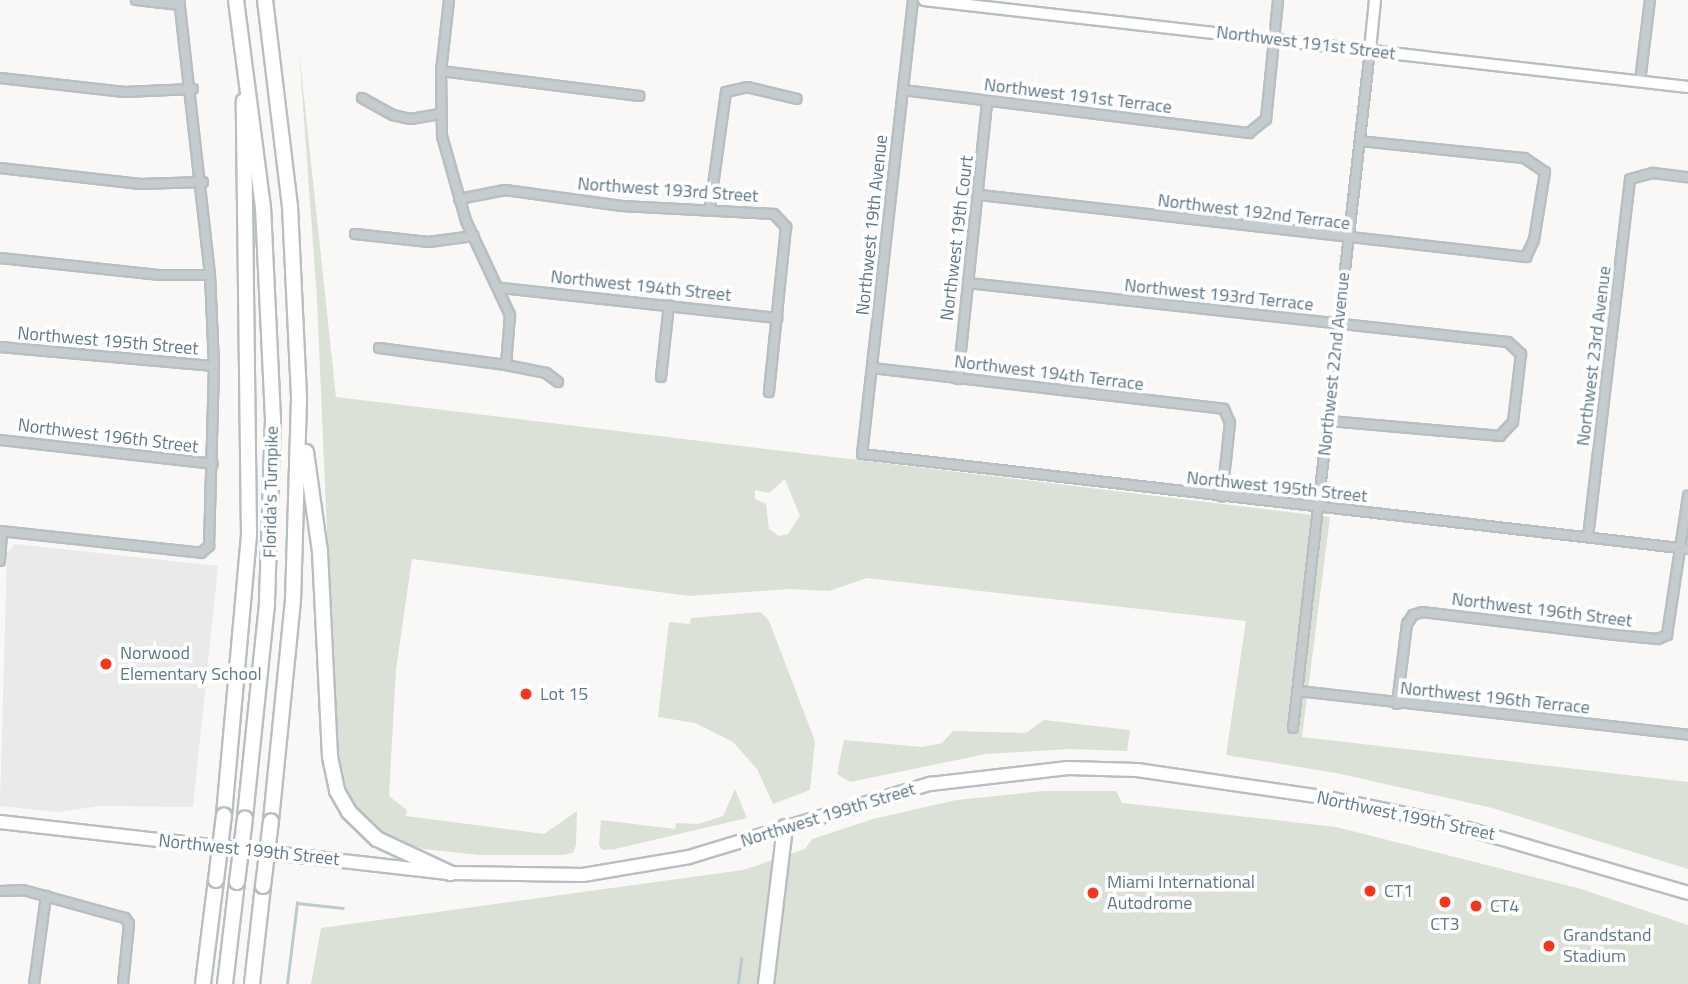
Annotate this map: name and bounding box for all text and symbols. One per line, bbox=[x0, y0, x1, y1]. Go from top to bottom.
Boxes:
street label: Northwest 191st Street bbox=[1215, 21, 1397, 65]
street label: Northwest 191st Terrace bbox=[983, 74, 1173, 118]
street label: Northwest 19th Avenue bbox=[852, 134, 892, 316]
street label: Northwest 19th Court bbox=[936, 154, 978, 322]
street label: Northwest 193rd Street bbox=[577, 173, 759, 207]
street label: Northwest 192nd Terrace bbox=[1157, 189, 1351, 235]
street label: Northwest 23rd Avenue bbox=[1572, 265, 1616, 447]
street label: Northwest 194th Street bbox=[550, 266, 732, 306]
street label: Northwest 22nd Avenue bbox=[1314, 271, 1354, 457]
street label: Northwest 193rd Terrace bbox=[1123, 274, 1315, 316]
street label: Northwest 195th Street bbox=[17, 322, 199, 360]
street label: Northwest 194th Terrace bbox=[953, 351, 1145, 395]
street label: Northwest 196th Street bbox=[17, 414, 199, 458]
street label: Florida's Turnpike bbox=[259, 426, 283, 558]
street label: Northwest 195th Street bbox=[1186, 467, 1368, 507]
street label: Northwest 196th Street bbox=[1451, 588, 1633, 632]
place label: Norwood Elementary School bbox=[120, 643, 262, 686]
marker: Norwood Elementary School bbox=[98, 656, 114, 672]
street label: Northwest 196th Terrace bbox=[1399, 677, 1591, 719]
place label: Lot 15 bbox=[540, 683, 588, 705]
marker: Lot 15 bbox=[518, 686, 534, 702]
street label: Northwest 199th Street bbox=[738, 778, 918, 852]
street label: Northwest 199th Street bbox=[1315, 787, 1497, 845]
street label: Northwest 199th Street bbox=[158, 830, 340, 870]
place label: Miami International Autodrome bbox=[1107, 872, 1255, 914]
place label: CT1 bbox=[1384, 880, 1413, 902]
marker: CT1 bbox=[1362, 883, 1378, 899]
marker: Miami International Autodrome bbox=[1085, 885, 1101, 901]
marker: CT3 bbox=[1437, 894, 1453, 910]
place label: CT4 bbox=[1490, 895, 1519, 917]
marker: CT4 bbox=[1468, 898, 1484, 914]
place label: CT3 bbox=[1430, 913, 1460, 935]
place label: Grandstand Stadium bbox=[1563, 925, 1651, 968]
marker: Grandstand Stadium bbox=[1541, 938, 1557, 954]

